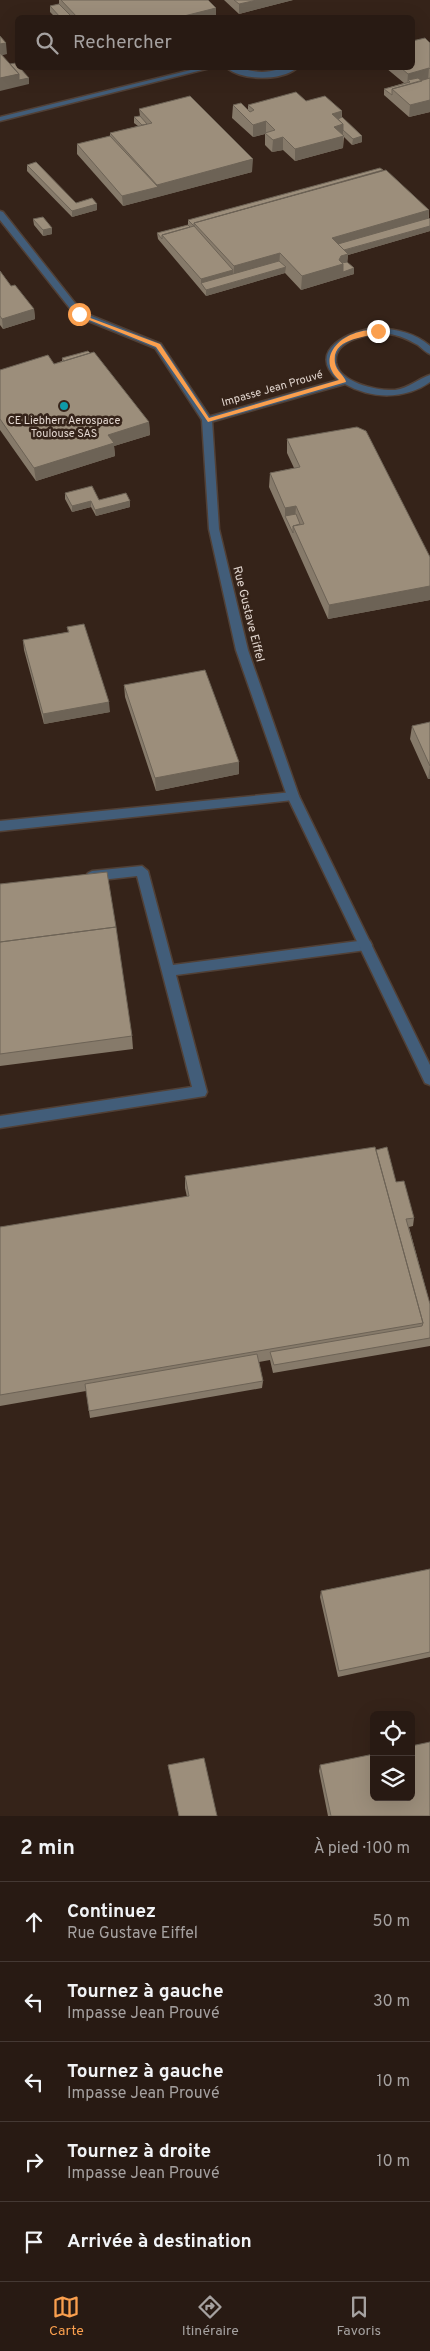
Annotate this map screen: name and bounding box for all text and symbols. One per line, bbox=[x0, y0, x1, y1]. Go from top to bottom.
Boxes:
search box bbox=[15, 15, 415, 70]
icon: search bbox=[33, 29, 61, 57]
text: Rechercher bbox=[73, 31, 172, 55]
route start bbox=[68, 303, 91, 326]
route end bbox=[367, 320, 390, 343]
street label: Impasse Jean Prouvé bbox=[220, 368, 325, 410]
marker: CE Liebherr Aerospace Toulouse SAS bbox=[58, 400, 70, 412]
place label: CE Liebherr Aerospace Toulouse SAS bbox=[8, 414, 120, 441]
street label: Rue Gustave Eiffel bbox=[228, 565, 268, 664]
map controls bbox=[370, 1711, 415, 1801]
button: locate bbox=[370, 1711, 415, 1756]
button: layers bbox=[370, 1756, 415, 1801]
text: 2 min bbox=[20, 1835, 75, 1862]
text: À pied · 100 m bbox=[314, 1839, 410, 1859]
text: Continuez bbox=[67, 1900, 156, 1924]
icon: ahead bbox=[20, 1908, 48, 1936]
text: 50 m bbox=[373, 1912, 410, 1932]
text: Rue Gustave Eiffel bbox=[67, 1924, 198, 1944]
text: Tournez à gauche bbox=[67, 1980, 224, 2004]
icon: left bbox=[20, 1988, 48, 2016]
text: 30 m bbox=[373, 1992, 410, 2012]
text: Impasse Jean Prouvé bbox=[67, 2004, 220, 2024]
text: Tournez à gauche bbox=[67, 2060, 224, 2084]
icon: left bbox=[20, 2068, 48, 2096]
text: 10 m bbox=[376, 2072, 410, 2092]
text: Impasse Jean Prouvé bbox=[67, 2084, 220, 2104]
text: Tournez à droite bbox=[67, 2140, 211, 2164]
icon: right bbox=[20, 2148, 48, 2176]
text: 10 m bbox=[376, 2152, 410, 2172]
text: Impasse Jean Prouvé bbox=[67, 2164, 220, 2184]
icon: arrive bbox=[20, 2228, 48, 2256]
text: Arrivée à destination bbox=[67, 2230, 252, 2254]
tab: Carte bbox=[49, 2293, 84, 2340]
tab: Itinéraire bbox=[182, 2293, 239, 2340]
tab: Favoris bbox=[337, 2293, 381, 2340]

